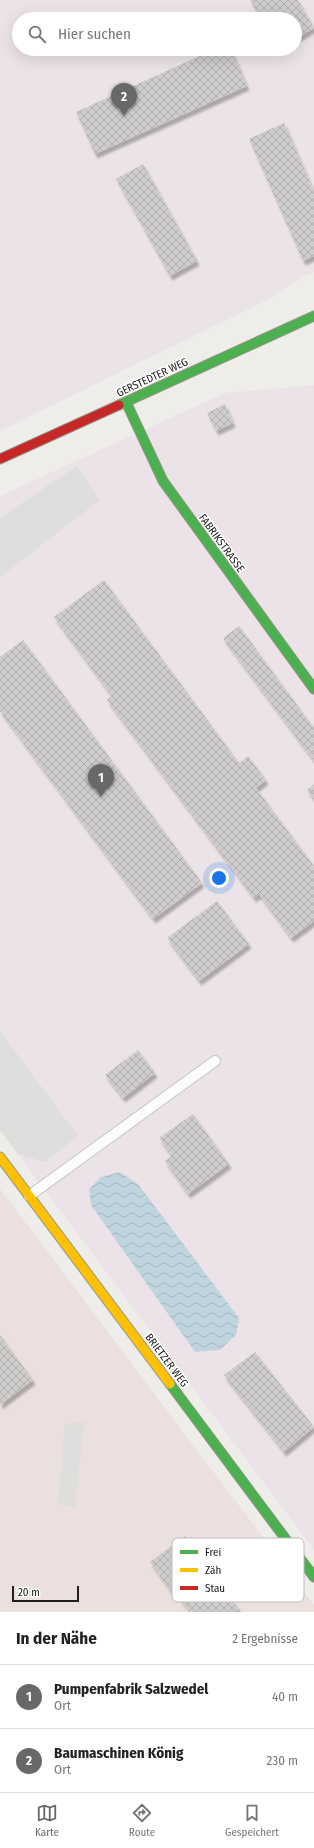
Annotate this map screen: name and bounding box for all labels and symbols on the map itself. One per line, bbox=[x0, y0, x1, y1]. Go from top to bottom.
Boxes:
pin: 2 bbox=[111, 83, 137, 116]
street label: GERSTEDTER WEG bbox=[114, 355, 190, 400]
street label: FABRIKSTRASSE bbox=[196, 512, 247, 575]
pin: 1 bbox=[88, 764, 114, 797]
your location bbox=[209, 868, 229, 888]
street label: BRIETZER WEG bbox=[142, 1331, 191, 1390]
legend bbox=[172, 1538, 304, 1602]
text: Frei bbox=[205, 1546, 221, 1559]
text: Zäh bbox=[205, 1564, 221, 1577]
text: Stau bbox=[205, 1582, 225, 1595]
scale bar bbox=[12, 1584, 79, 1603]

